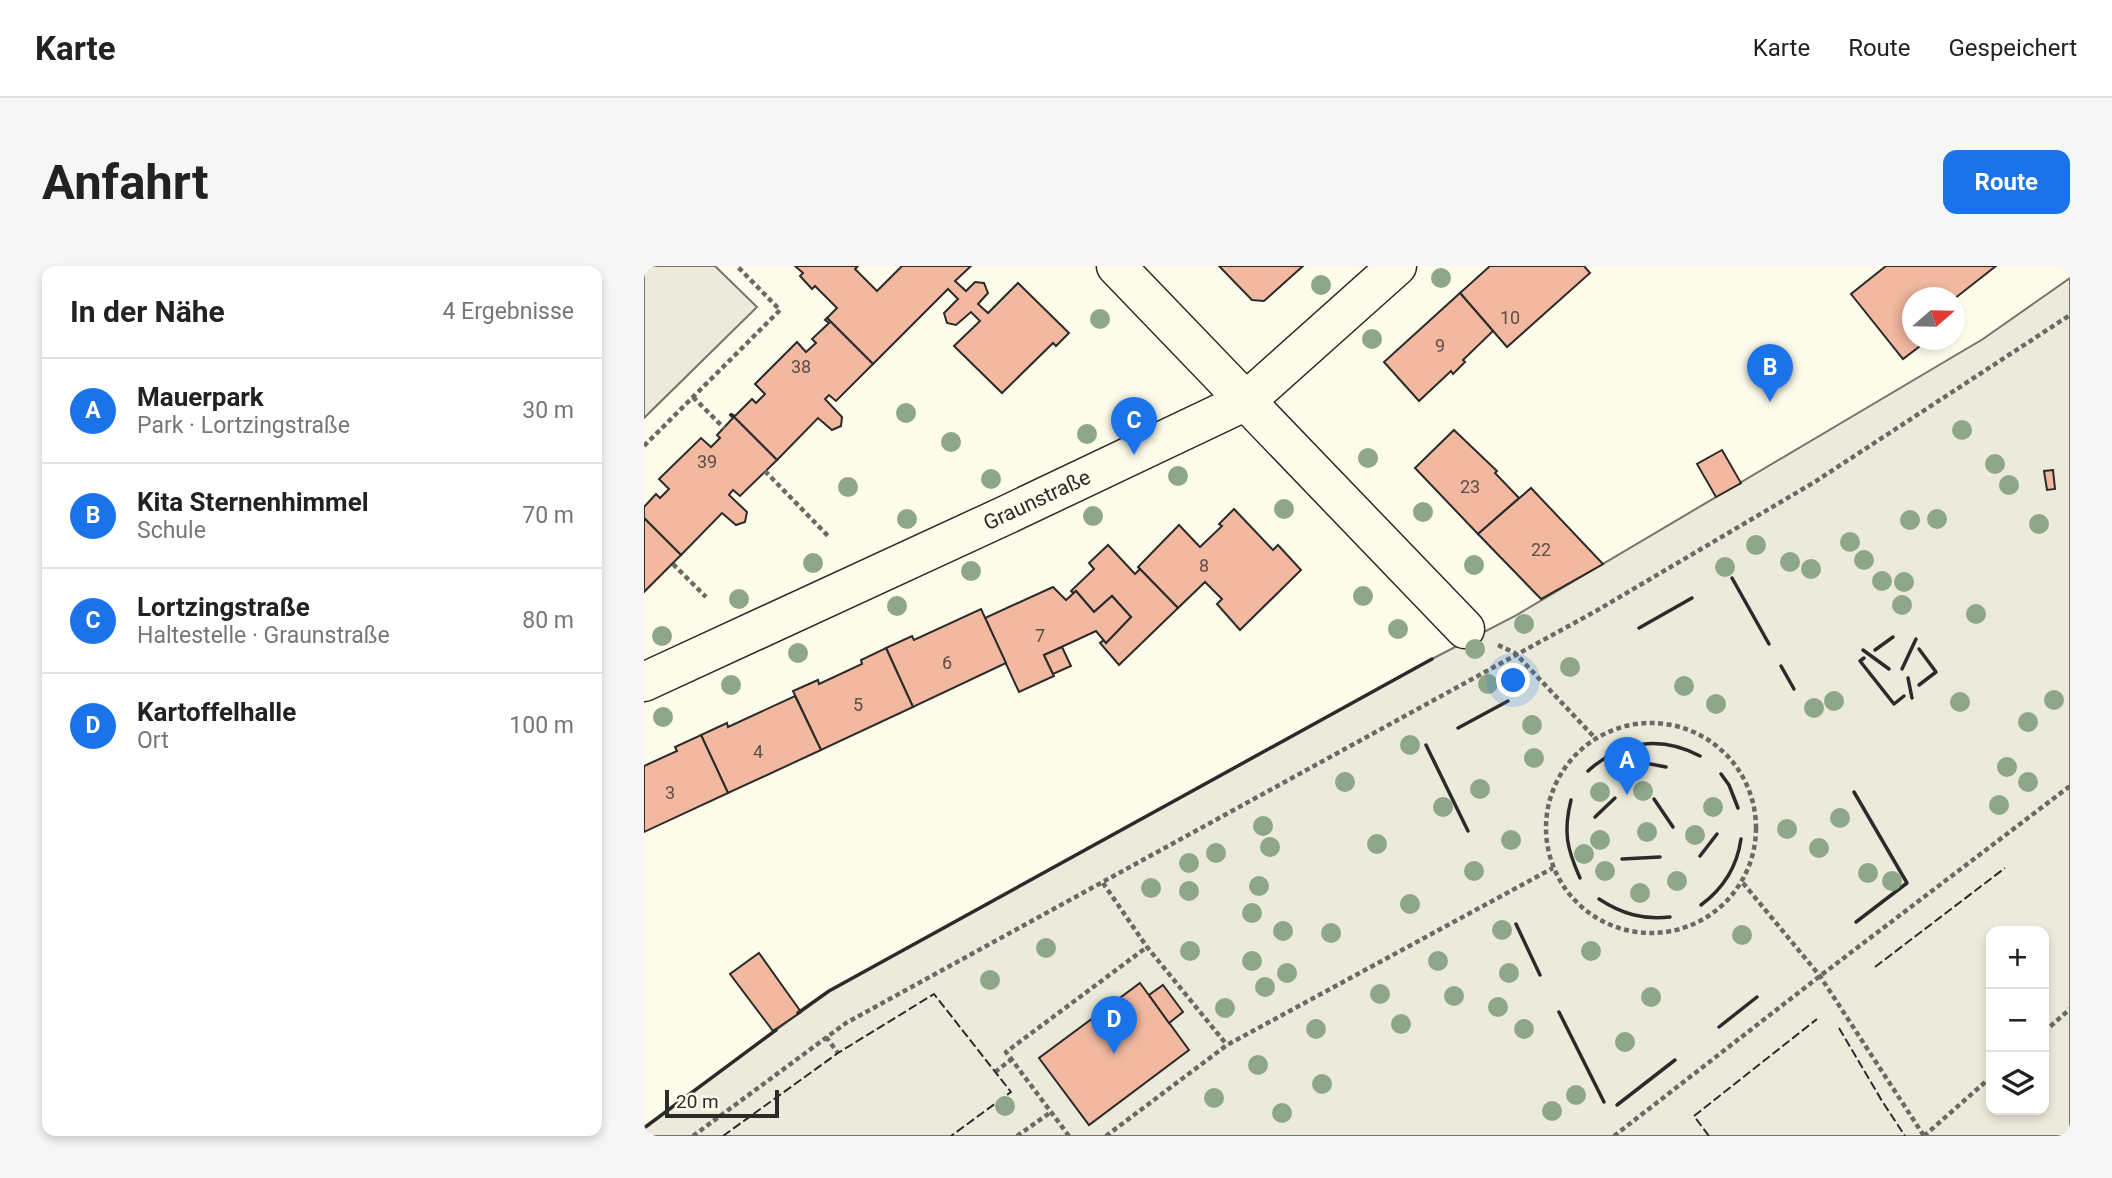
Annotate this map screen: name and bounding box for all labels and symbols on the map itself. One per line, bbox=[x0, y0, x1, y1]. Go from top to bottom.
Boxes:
north arrow bbox=[1902, 287, 1965, 350]
house number: 10 bbox=[1500, 307, 1520, 328]
house number: 9 bbox=[1435, 335, 1445, 356]
pin: B bbox=[1747, 344, 1793, 402]
house number: 38 bbox=[791, 356, 811, 377]
pin: C bbox=[1111, 397, 1157, 455]
house number: 39 bbox=[697, 451, 717, 472]
street label: Graunstraße bbox=[980, 465, 1094, 535]
house number: 23 bbox=[1460, 476, 1480, 497]
house number: 22 bbox=[1531, 539, 1551, 560]
house number: 8 bbox=[1199, 555, 1209, 576]
house number: 7 bbox=[1035, 625, 1045, 646]
house number: 6 bbox=[942, 652, 952, 673]
your location bbox=[1496, 663, 1530, 697]
house number: 5 bbox=[853, 694, 863, 715]
pin: A bbox=[1604, 737, 1650, 795]
house number: 4 bbox=[753, 741, 763, 762]
house number: 3 bbox=[665, 782, 675, 803]
pin: D bbox=[1091, 996, 1137, 1054]
scale bar bbox=[665, 1087, 779, 1119]

